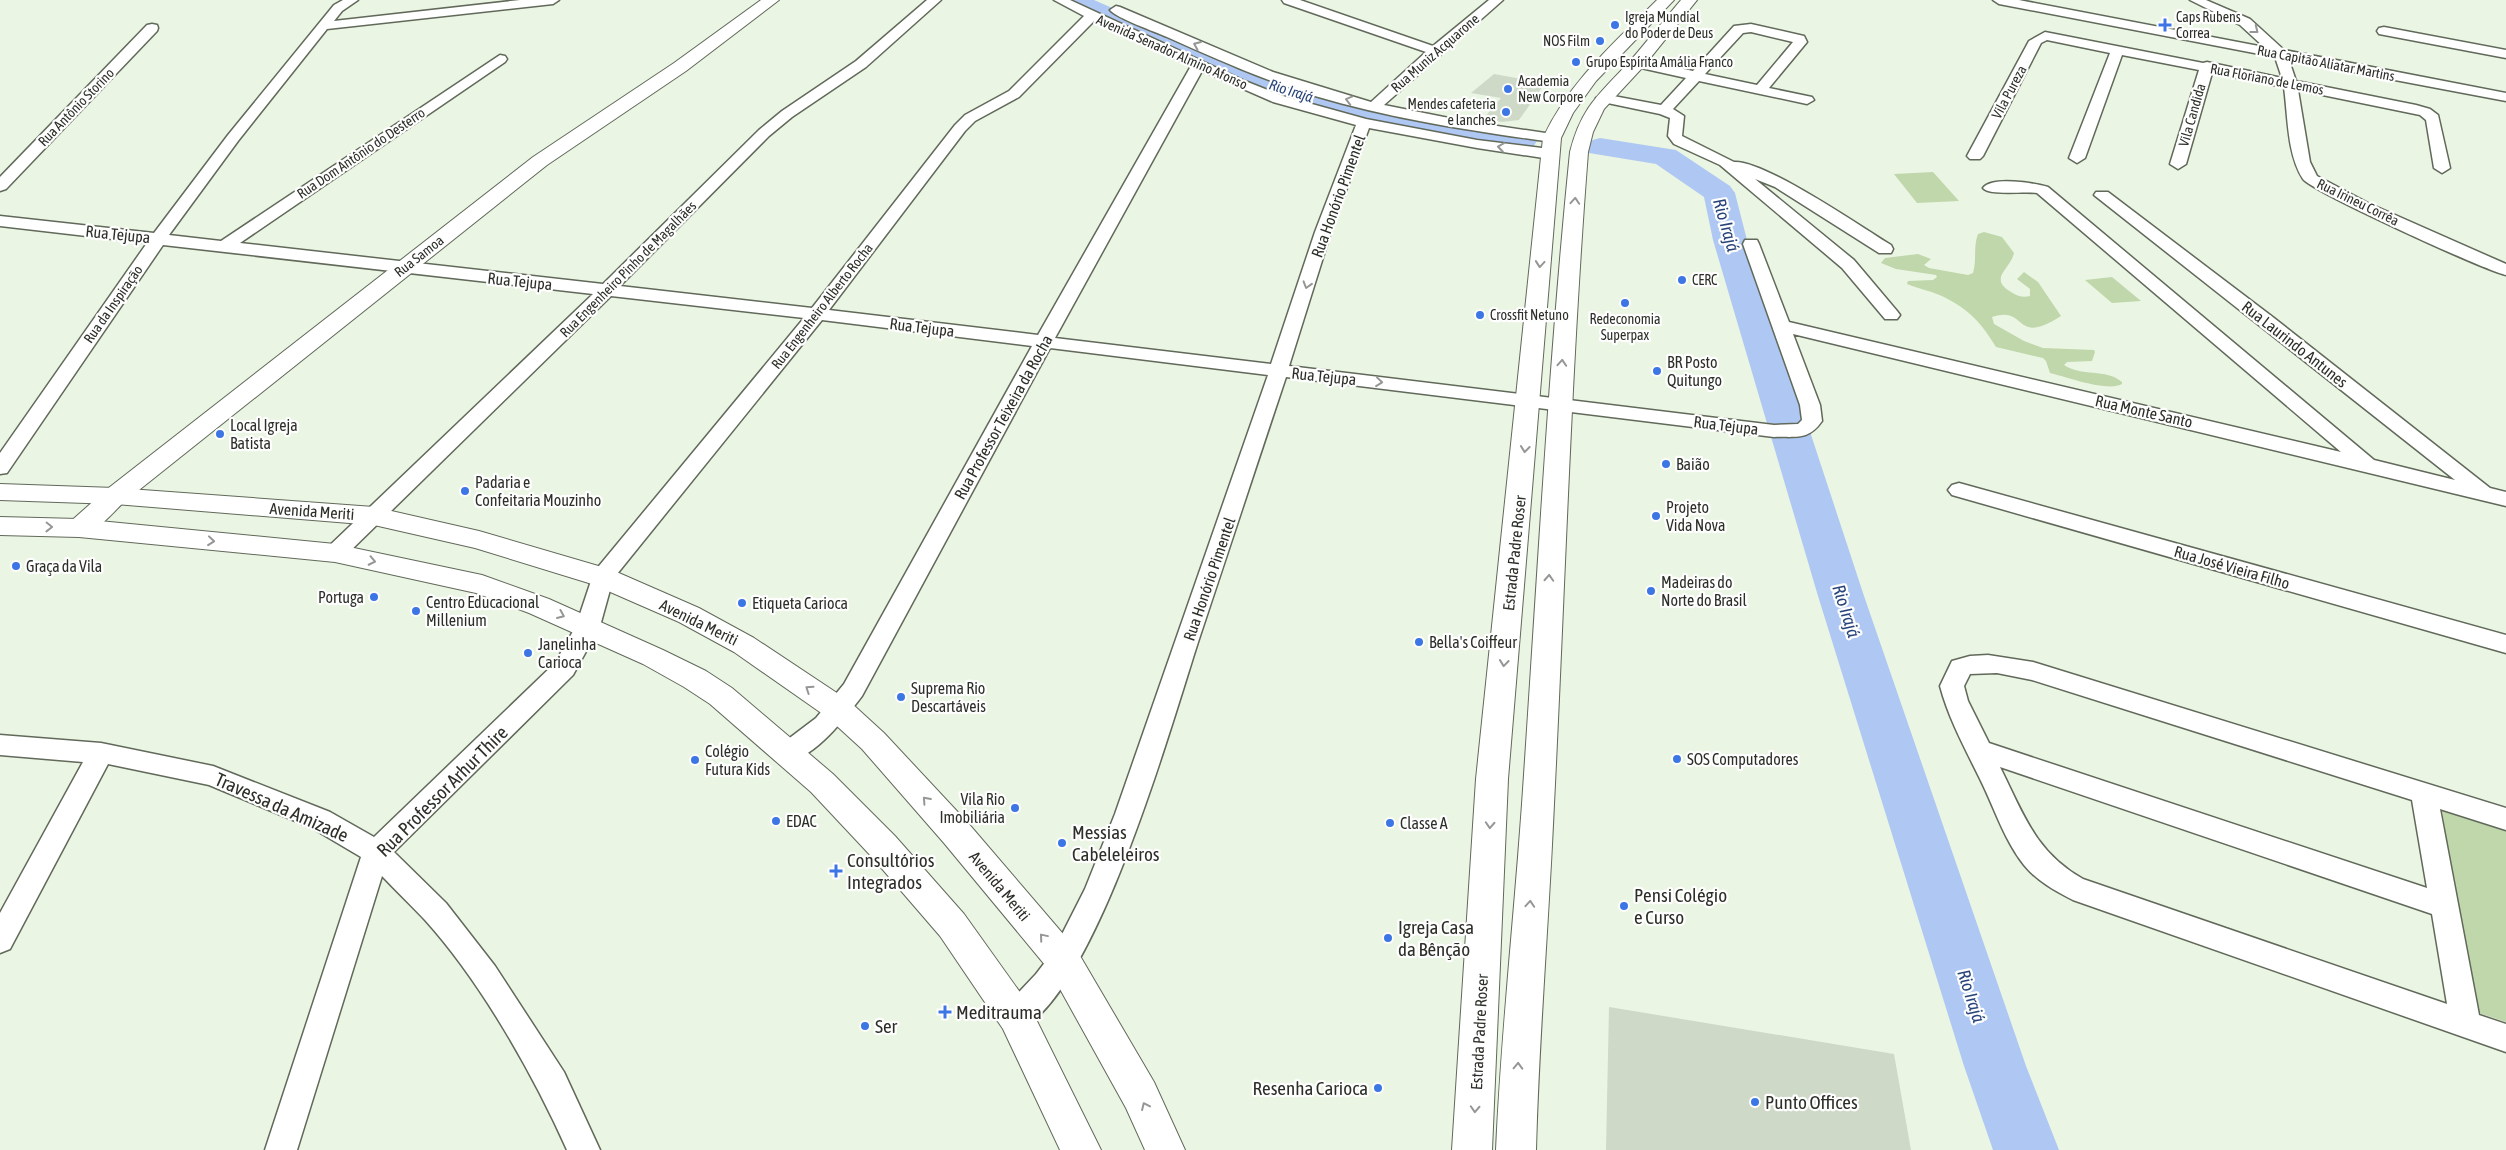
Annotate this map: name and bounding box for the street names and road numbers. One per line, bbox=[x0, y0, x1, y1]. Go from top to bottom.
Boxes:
street label: Avenida Senador Almino Afonso bbox=[1094, 11, 1250, 93]
street label: Rua Muniz Acquarone bbox=[1388, 11, 1482, 95]
street label: Rua Capitão Aliatar Martins bbox=[2256, 42, 2396, 84]
street label: Rua Floriano de Lemos bbox=[2209, 60, 2325, 98]
street label: Vila Pureza bbox=[1988, 63, 2030, 121]
street label: Rua Antônio Storino bbox=[35, 65, 117, 149]
street label: Vila Candida bbox=[2175, 82, 2209, 148]
street label: Rua Dom Antônio do Desterro bbox=[294, 104, 428, 202]
street label: Rua Honório Pimentel bbox=[1307, 131, 1369, 260]
street label: Rua Irineu Corrêa bbox=[2315, 175, 2401, 229]
street label: Rua Engenheiro Pinho de Magalhães bbox=[557, 198, 699, 340]
street label: Rua Tejupa bbox=[85, 222, 151, 247]
street label: Rua Samoa bbox=[391, 232, 447, 280]
street label: Rua Engenheiro Alberto Rocha bbox=[768, 240, 876, 372]
street label: Rua da Inspiração bbox=[80, 262, 146, 346]
street label: Rua Tejupa bbox=[487, 269, 553, 294]
street label: Rua Laurindo Antunes bbox=[2239, 297, 2352, 391]
street label: Rua Tejupa bbox=[888, 314, 955, 341]
street label: Rua Professor Teixeira da Rocha bbox=[950, 332, 1056, 502]
street label: Rua Tejupa bbox=[1291, 364, 1357, 389]
street label: Rua Monte Santo bbox=[2094, 391, 2194, 431]
street label: Rua Tejupa bbox=[1692, 412, 1759, 439]
street label: Estrada Padre Roser bbox=[1499, 494, 1529, 612]
street label: Avenida Meriti bbox=[269, 499, 355, 523]
street label: Rua Honório Pimentel bbox=[1179, 514, 1239, 643]
street label: Rua José Vieira Filho bbox=[2172, 542, 2292, 592]
street label: Avenida Meriti bbox=[657, 595, 741, 649]
street label: Rua Professor Arhur Thire bbox=[372, 721, 512, 861]
street label: Travessa da Amizade bbox=[212, 768, 352, 846]
street label: Avenida Meriti bbox=[966, 848, 1034, 924]
street label: Estrada Padre Roser bbox=[1467, 973, 1491, 1090]

